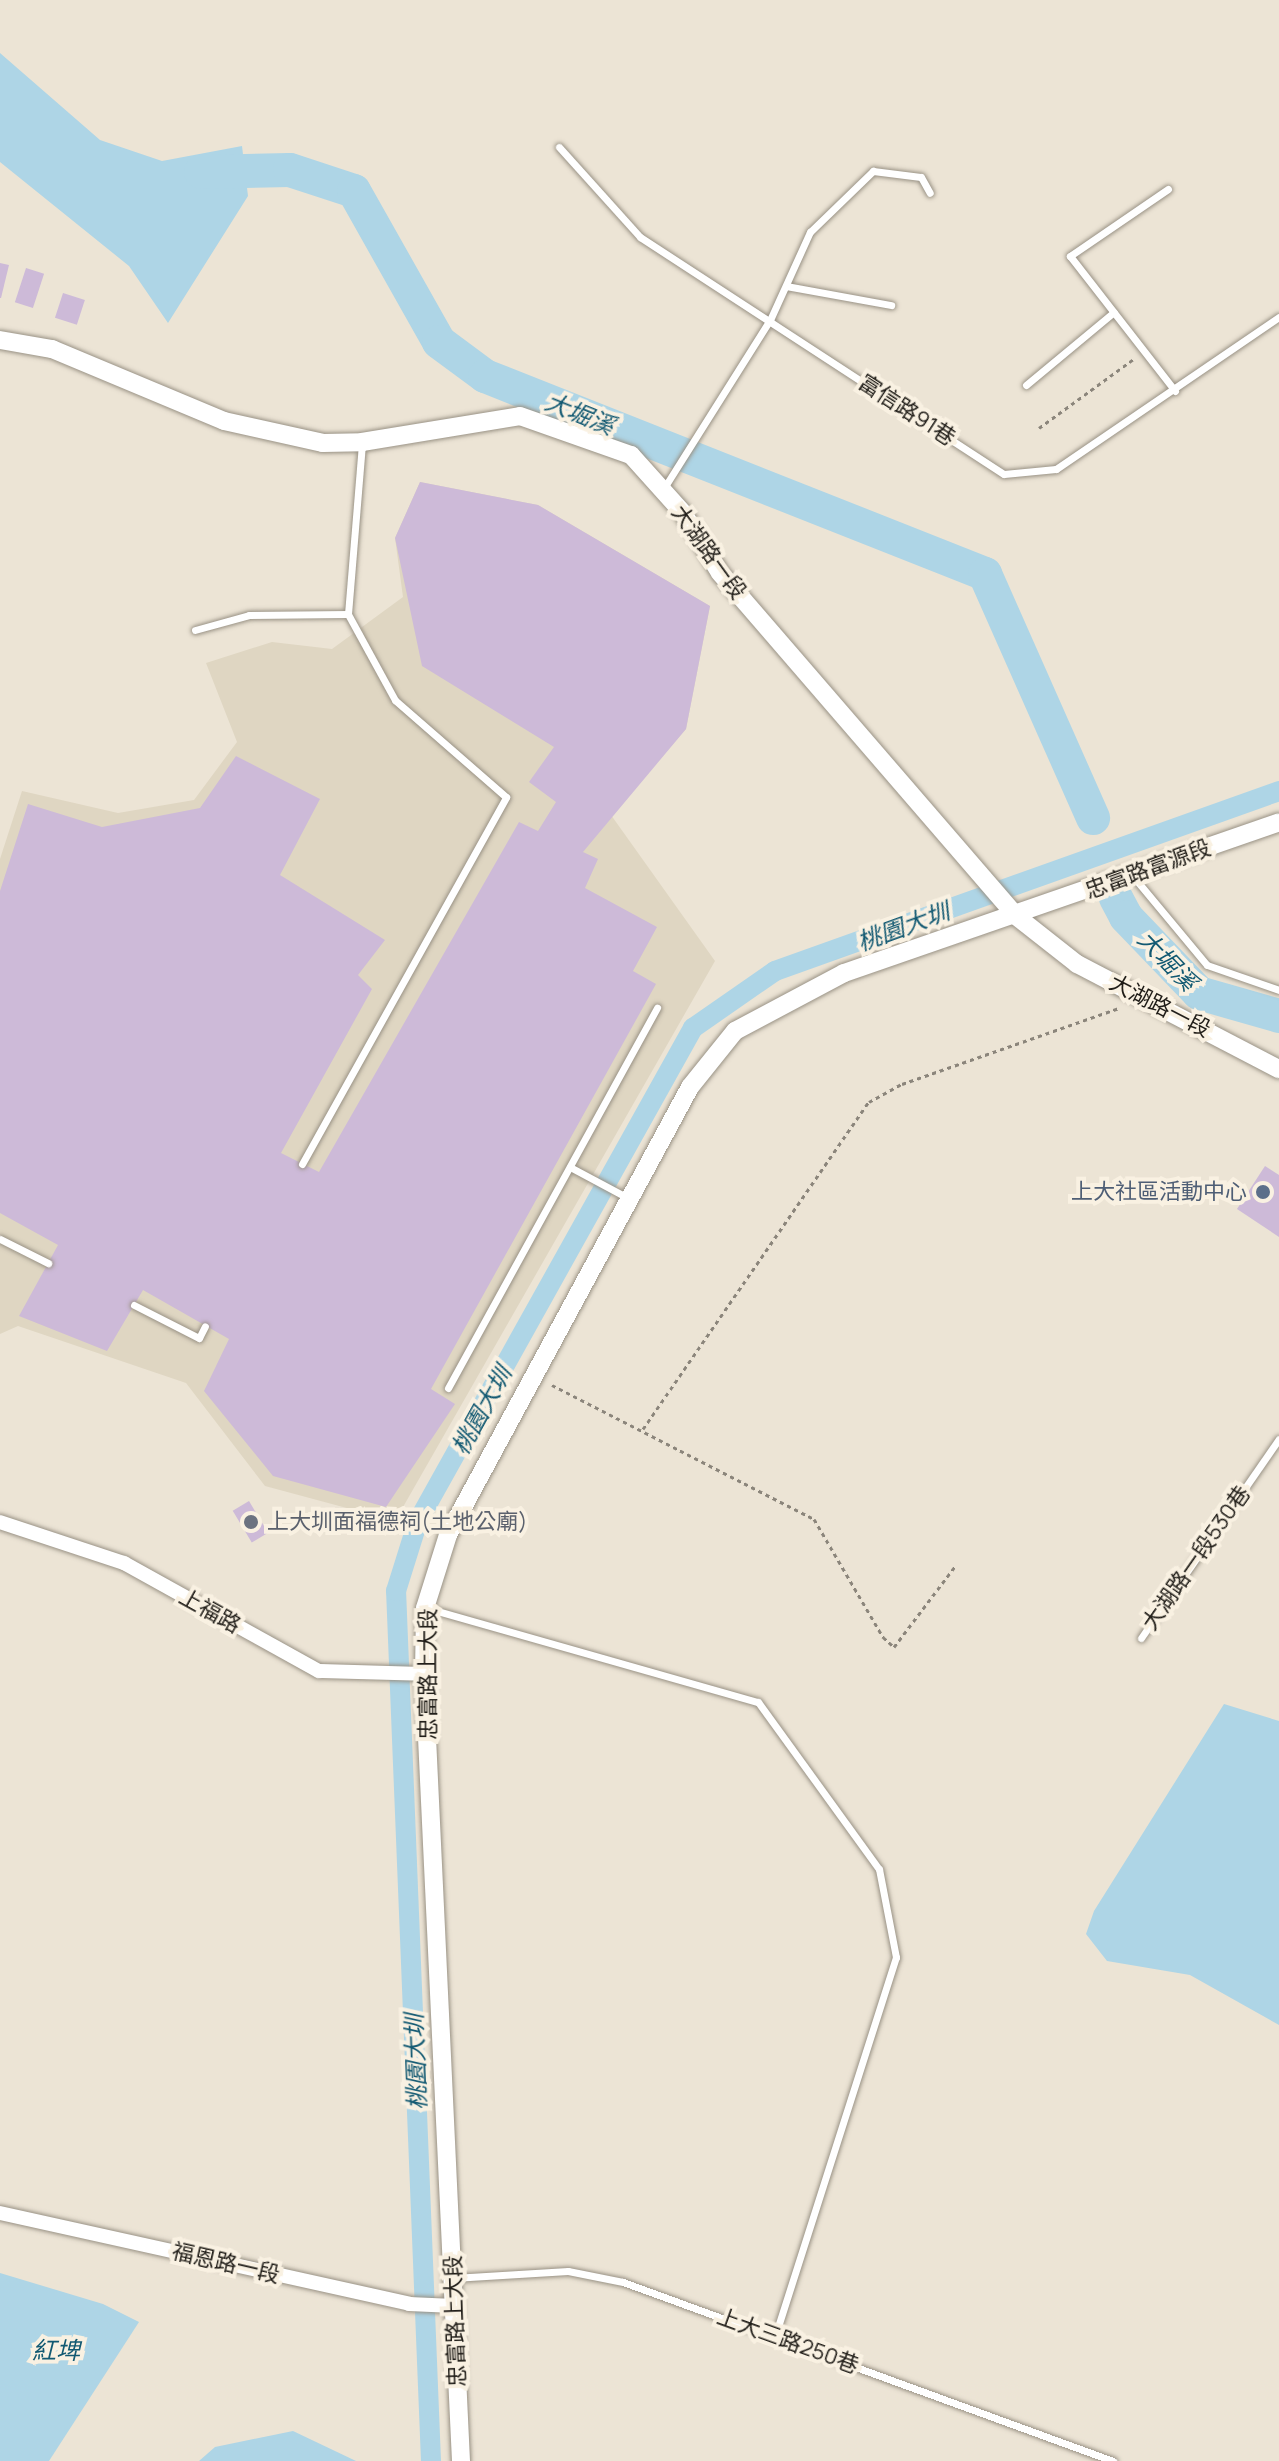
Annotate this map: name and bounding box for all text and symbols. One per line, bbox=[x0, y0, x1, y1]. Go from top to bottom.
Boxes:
street label: 富信路91巷 bbox=[854, 369, 960, 451]
water label: 大堀溪 bbox=[541, 386, 619, 440]
street label: 大湖路一段 bbox=[666, 500, 752, 604]
street label: 忠富路富源段 bbox=[1081, 834, 1215, 904]
water label: 桃園大圳 bbox=[853, 896, 953, 956]
water label: 大堀溪 bbox=[1133, 924, 1203, 996]
street label: 大湖路一段 bbox=[1105, 969, 1215, 1043]
place label: 上大社區活動中心 bbox=[1071, 1179, 1247, 1205]
marker: 上大社區活動中心 bbox=[1254, 1183, 1272, 1201]
water label: 桃園大圳 bbox=[445, 1361, 517, 1459]
street label: 大湖路一段530巷 bbox=[1136, 1481, 1256, 1635]
place label: 上大圳面福德祠(土地公廟) bbox=[267, 1509, 528, 1535]
marker: 上大圳面福德祠(土地公廟) bbox=[242, 1513, 260, 1531]
street label: 上福路 bbox=[175, 1583, 245, 1639]
street label: 忠富路上大段 bbox=[415, 1608, 441, 1740]
water label: 桃園大圳 bbox=[399, 2014, 431, 2110]
street label: 福恩路一段 bbox=[169, 2238, 283, 2288]
street label: 忠富路上大段 bbox=[440, 2255, 470, 2387]
street label: 上大三路250巷 bbox=[714, 2303, 862, 2379]
water label: 紅埤 bbox=[32, 2336, 80, 2364]

